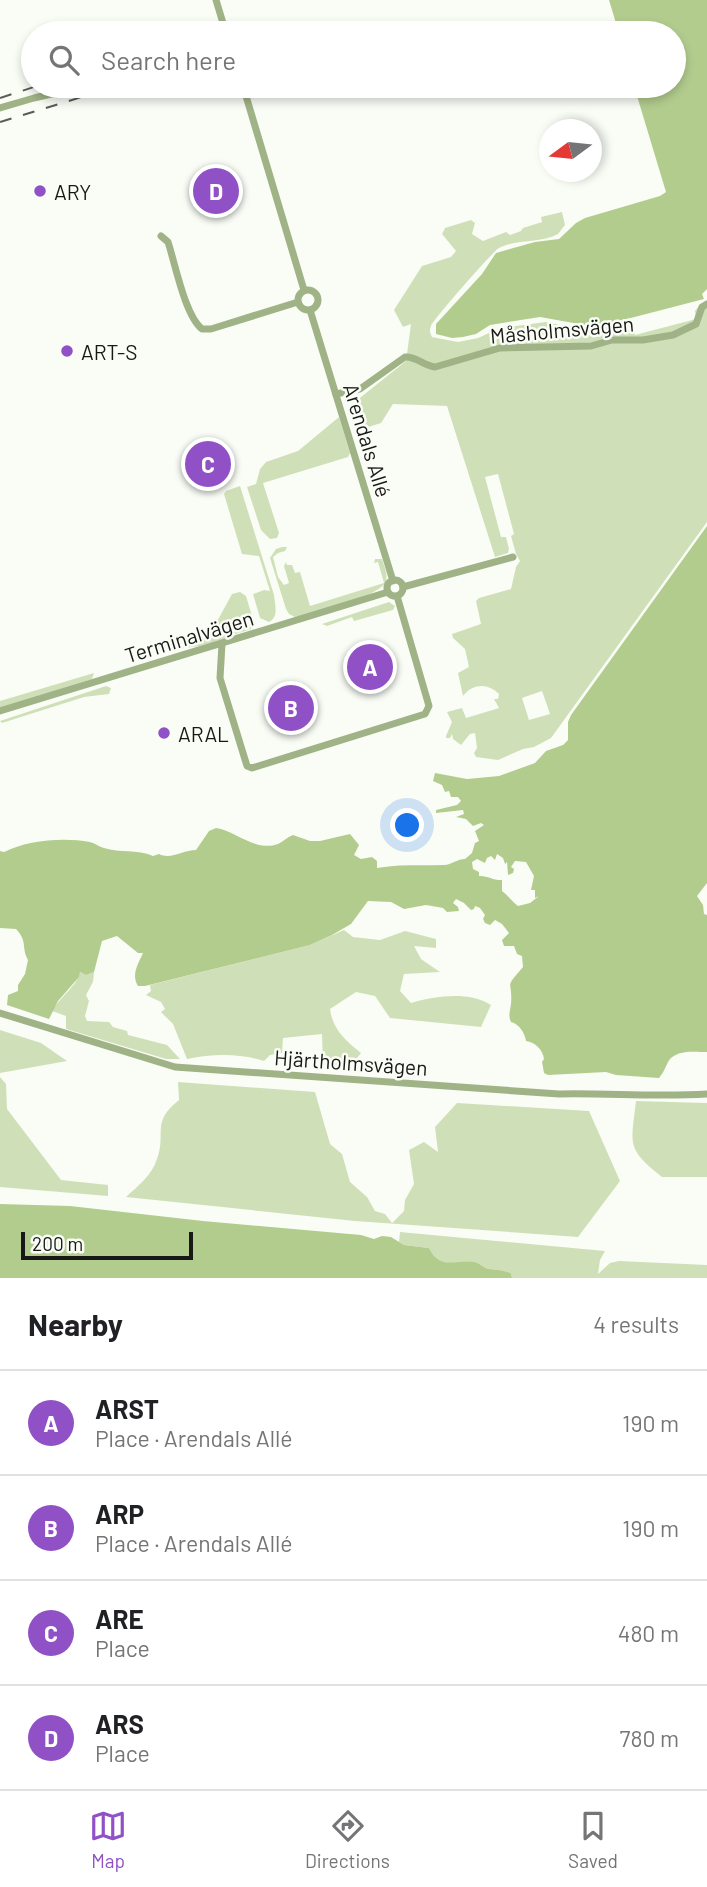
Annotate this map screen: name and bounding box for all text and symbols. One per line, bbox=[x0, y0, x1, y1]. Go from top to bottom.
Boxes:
search box bbox=[21, 21, 686, 98]
icon: search bbox=[45, 41, 83, 79]
text: Search here bbox=[101, 44, 236, 75]
north arrow bbox=[539, 119, 602, 182]
pin: D bbox=[193, 165, 239, 217]
place label: ARY bbox=[54, 179, 91, 204]
marker: ARY bbox=[32, 183, 48, 199]
street label: Måsholmsvägen bbox=[489, 310, 635, 348]
place label: ART-S bbox=[81, 339, 138, 364]
marker: ART-S bbox=[59, 343, 75, 359]
street label: Arendals Allé bbox=[339, 380, 397, 500]
pin: C bbox=[185, 438, 231, 490]
street label: Terminalvägen bbox=[122, 605, 256, 667]
pin: A bbox=[347, 641, 393, 693]
pin: B bbox=[268, 682, 314, 734]
place label: ARAL bbox=[178, 721, 229, 746]
marker: ARAL bbox=[156, 725, 172, 741]
your location bbox=[390, 808, 424, 842]
street label: Hjärtholmsvägen bbox=[273, 1044, 429, 1080]
scale bar bbox=[21, 1229, 192, 1261]
text: 200 m bbox=[32, 1232, 83, 1255]
text: Nearby bbox=[28, 1306, 123, 1342]
text: 4 results bbox=[593, 1310, 679, 1338]
text: ARST bbox=[95, 1393, 159, 1424]
text: A bbox=[43, 1409, 59, 1437]
text: 190 m bbox=[622, 1409, 679, 1437]
text: Place · Arendals Allé bbox=[95, 1424, 293, 1452]
text: ARP bbox=[95, 1498, 144, 1529]
text: B bbox=[44, 1514, 58, 1542]
text: 190 m bbox=[622, 1514, 679, 1542]
text: Place · Arendals Allé bbox=[95, 1529, 293, 1557]
text: ARE bbox=[95, 1603, 144, 1634]
text: C bbox=[44, 1619, 58, 1647]
text: 480 m bbox=[618, 1619, 679, 1647]
text: Place bbox=[95, 1634, 150, 1662]
text: ARS bbox=[95, 1708, 144, 1739]
text: D bbox=[44, 1724, 58, 1752]
text: 780 m bbox=[620, 1724, 679, 1752]
text: Place bbox=[95, 1739, 150, 1767]
tab: Map bbox=[89, 1807, 127, 1872]
tab: Directions bbox=[305, 1807, 390, 1872]
tab: Saved bbox=[568, 1807, 618, 1872]

